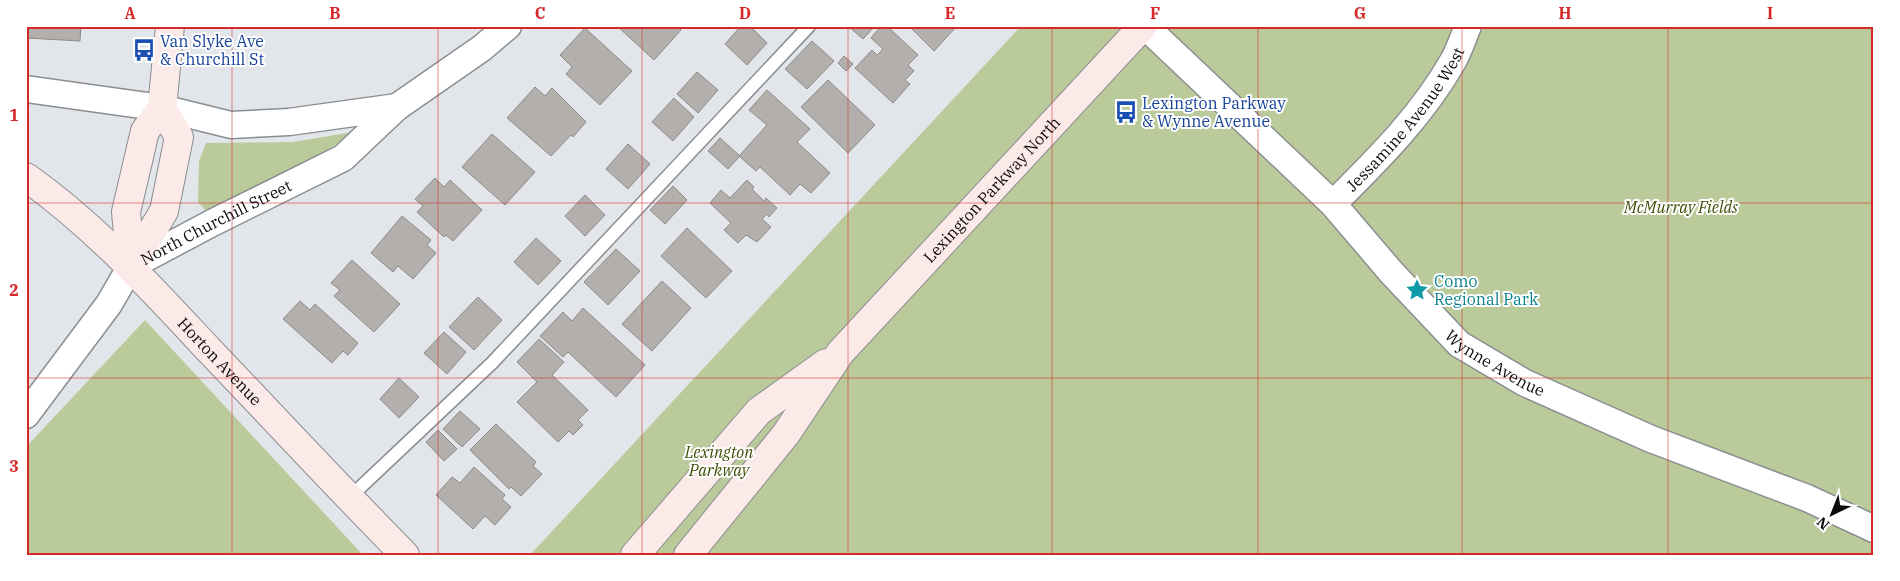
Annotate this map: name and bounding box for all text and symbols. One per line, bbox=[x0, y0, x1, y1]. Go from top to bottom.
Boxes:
text: A bbox=[124, 3, 136, 23]
text: B bbox=[329, 3, 341, 23]
text: C bbox=[535, 3, 545, 23]
text: D bbox=[739, 3, 751, 23]
text: E bbox=[945, 3, 955, 23]
text: F bbox=[1150, 3, 1160, 23]
text: G bbox=[1354, 3, 1366, 23]
text: H bbox=[1559, 3, 1572, 23]
text: I bbox=[1767, 3, 1773, 23]
place label: Van Slyke Ave & Churchill St bbox=[160, 31, 264, 69]
bus stop icon: Van Slyke Ave & Churchill St bbox=[131, 37, 157, 63]
street label: Jessamine Avenue West bbox=[1342, 44, 1469, 195]
place label: Lexington Parkway & Wynne Avenue bbox=[1142, 93, 1286, 131]
bus stop icon: Lexington Parkway & Wynne Avenue bbox=[1113, 99, 1139, 125]
text: 1 bbox=[9, 105, 19, 125]
street label: Lexington Parkway North bbox=[919, 112, 1064, 267]
street label: North Churchill Street bbox=[137, 175, 295, 269]
park label: McMurray Fields bbox=[1623, 197, 1738, 217]
place label: Como Regional Park bbox=[1434, 271, 1539, 309]
place icon: Como Regional Park bbox=[1404, 277, 1430, 303]
text: 2 bbox=[9, 280, 19, 300]
street label: Horton Avenue bbox=[174, 313, 266, 410]
street label: Wynne Avenue bbox=[1441, 326, 1548, 400]
park label: Lexington Parkway bbox=[684, 442, 753, 480]
text: 3 bbox=[9, 456, 19, 476]
north arrow bbox=[1808, 488, 1858, 538]
text: N bbox=[1813, 513, 1833, 534]

